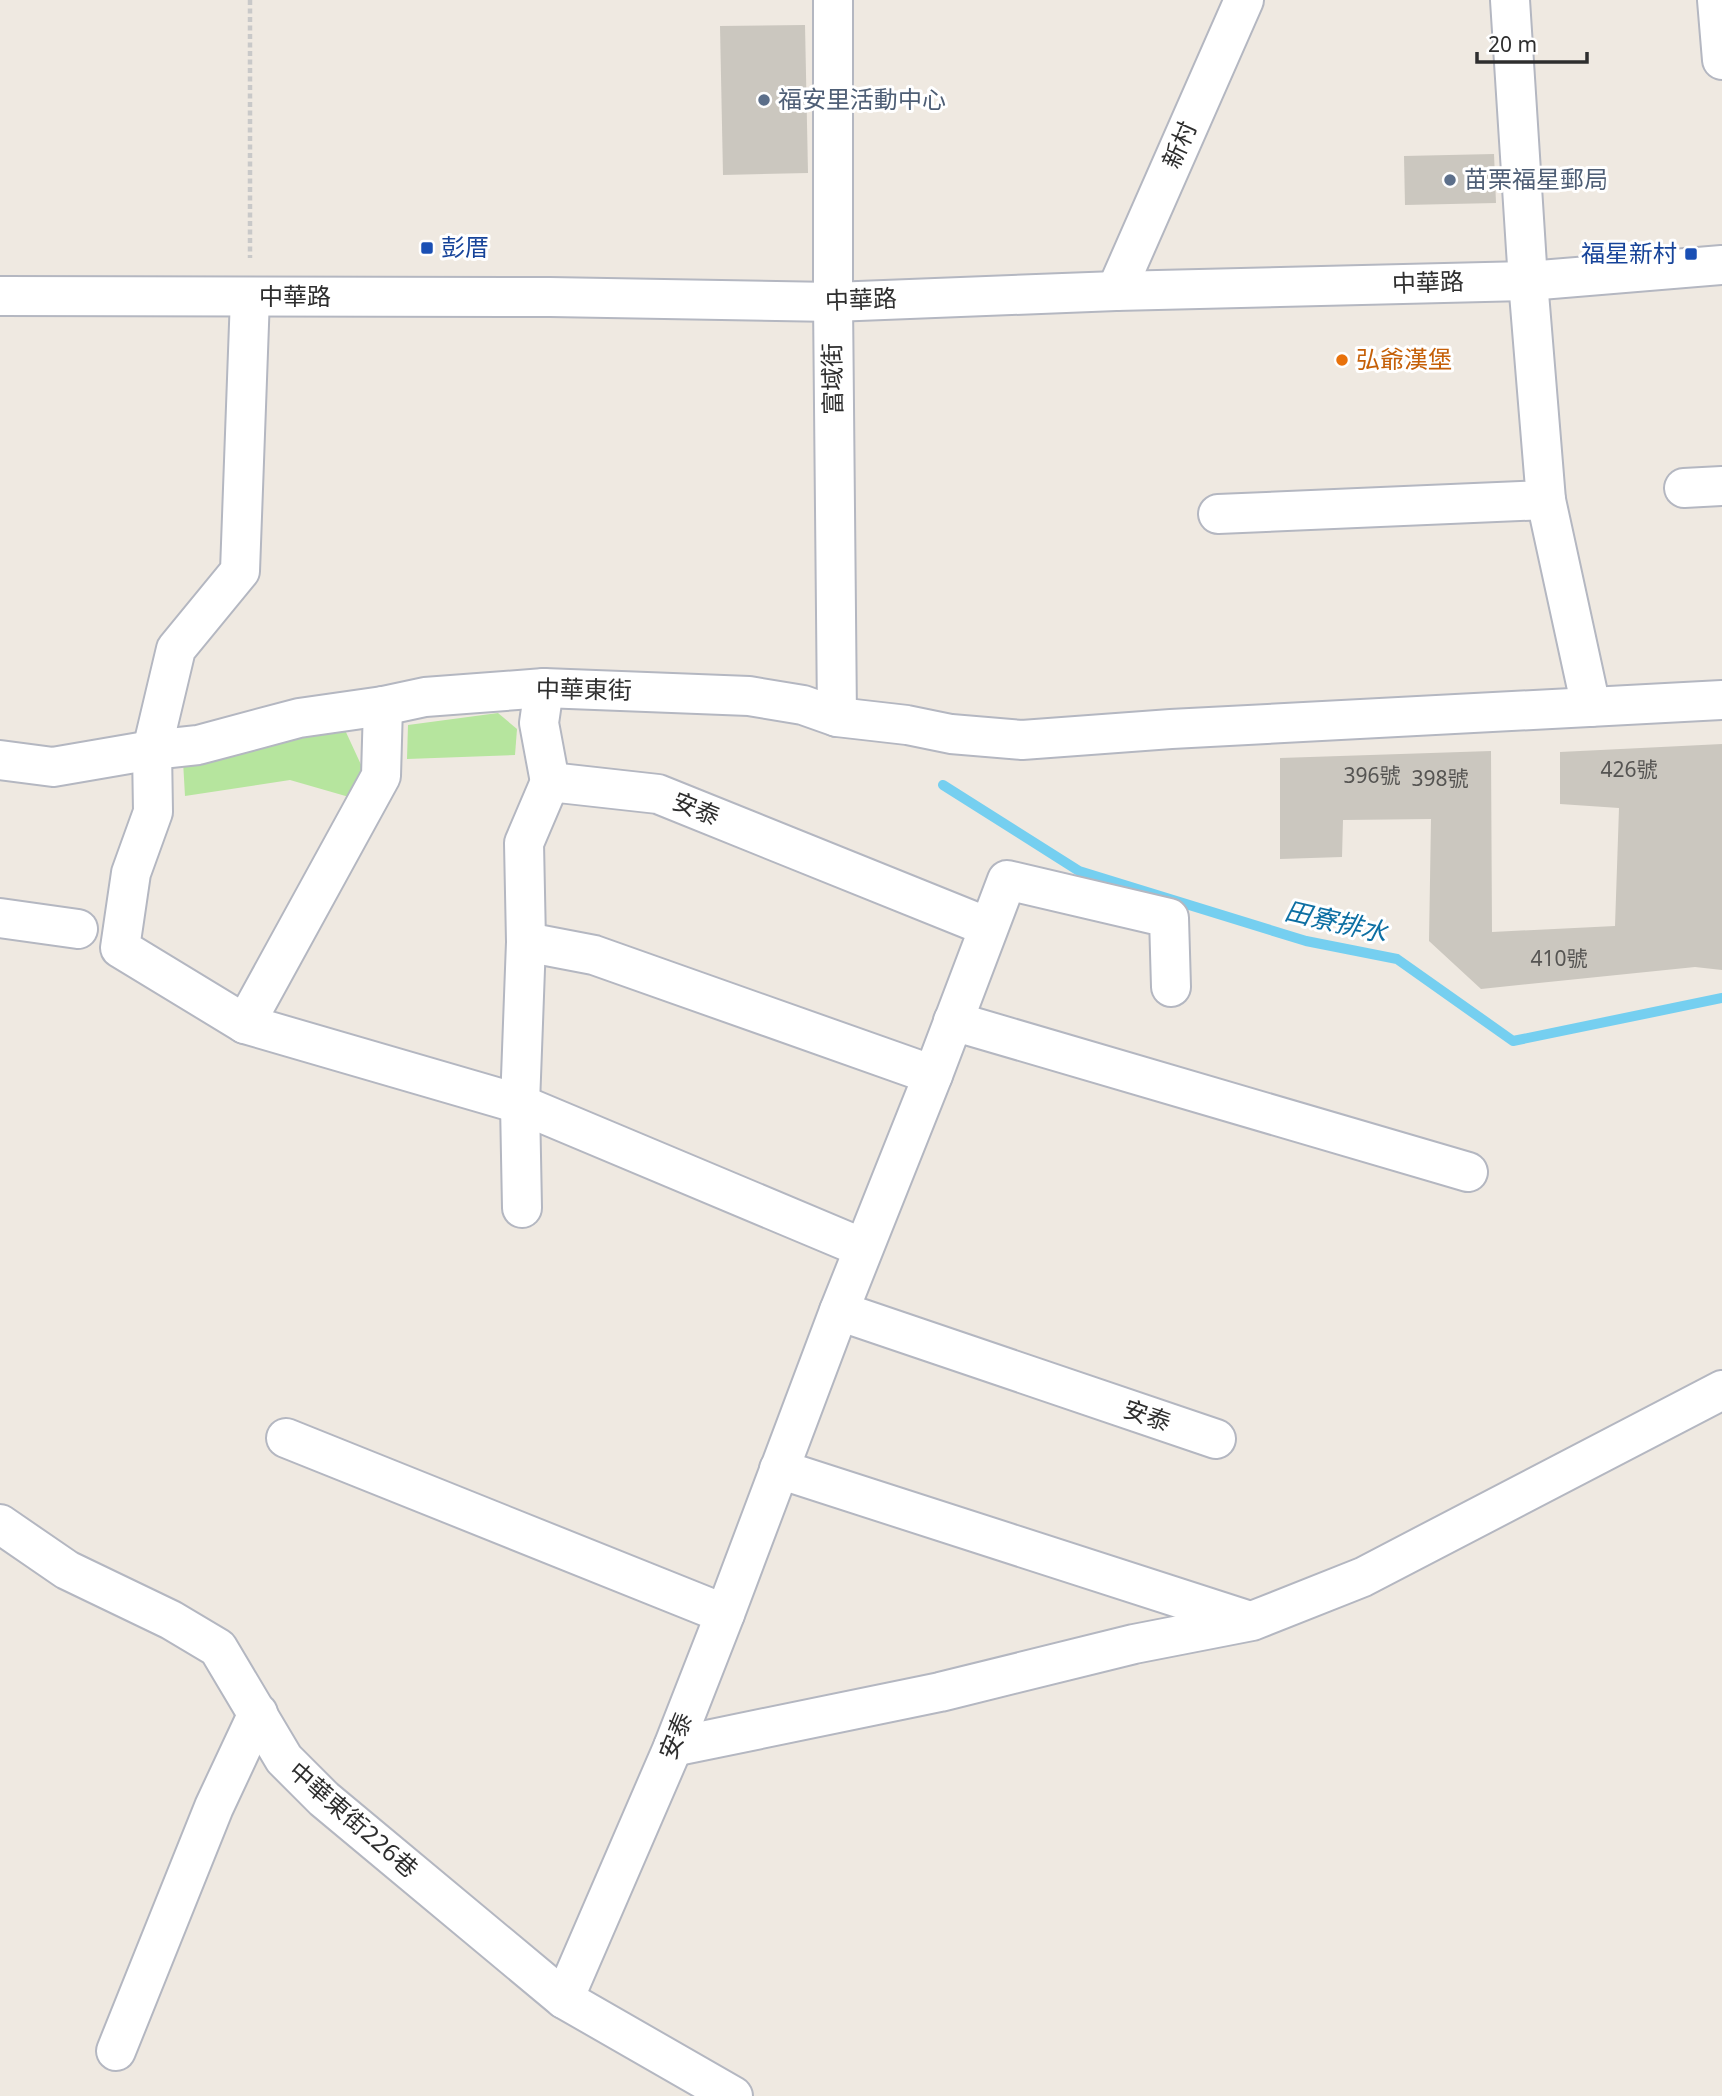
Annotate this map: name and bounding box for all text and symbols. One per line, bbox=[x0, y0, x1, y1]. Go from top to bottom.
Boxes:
scale bar bbox=[1477, 21, 1587, 65]
text: 20 m bbox=[1488, 30, 1537, 58]
place label: 福安里活動中心 bbox=[778, 82, 946, 115]
marker: 福安里活動中心 bbox=[756, 92, 772, 108]
street label: 新村 bbox=[1154, 116, 1203, 173]
place label: 苗栗福星郵局 bbox=[1464, 162, 1608, 195]
marker: 苗栗福星郵局 bbox=[1442, 172, 1458, 188]
place label: 彭厝 bbox=[441, 230, 489, 263]
place label: 福星新村 bbox=[1581, 236, 1677, 269]
marker: 彭厝 bbox=[419, 240, 435, 256]
marker: 福星新村 bbox=[1683, 246, 1699, 262]
street label: 中華路 bbox=[1391, 264, 1465, 299]
street label: 中華路 bbox=[259, 279, 331, 312]
street label: 中華路 bbox=[824, 281, 898, 316]
place label: 弘爺漢堡 bbox=[1356, 342, 1452, 375]
street label: 富域街 bbox=[814, 343, 849, 415]
marker: 弘爺漢堡 bbox=[1334, 352, 1350, 368]
street label: 中華東街 bbox=[536, 671, 632, 706]
house number: 426號 bbox=[1600, 755, 1658, 783]
house number: 396號 bbox=[1343, 761, 1401, 789]
house number: 398號 bbox=[1411, 764, 1469, 792]
street label: 安泰 bbox=[668, 783, 725, 832]
water label: 田寮排水 bbox=[1282, 892, 1392, 950]
house number: 410號 bbox=[1530, 944, 1588, 972]
street label: 安泰 bbox=[1119, 1391, 1176, 1438]
street label: 安泰 bbox=[650, 1707, 699, 1764]
street label: 中華東街226巷 bbox=[282, 1754, 426, 1884]

